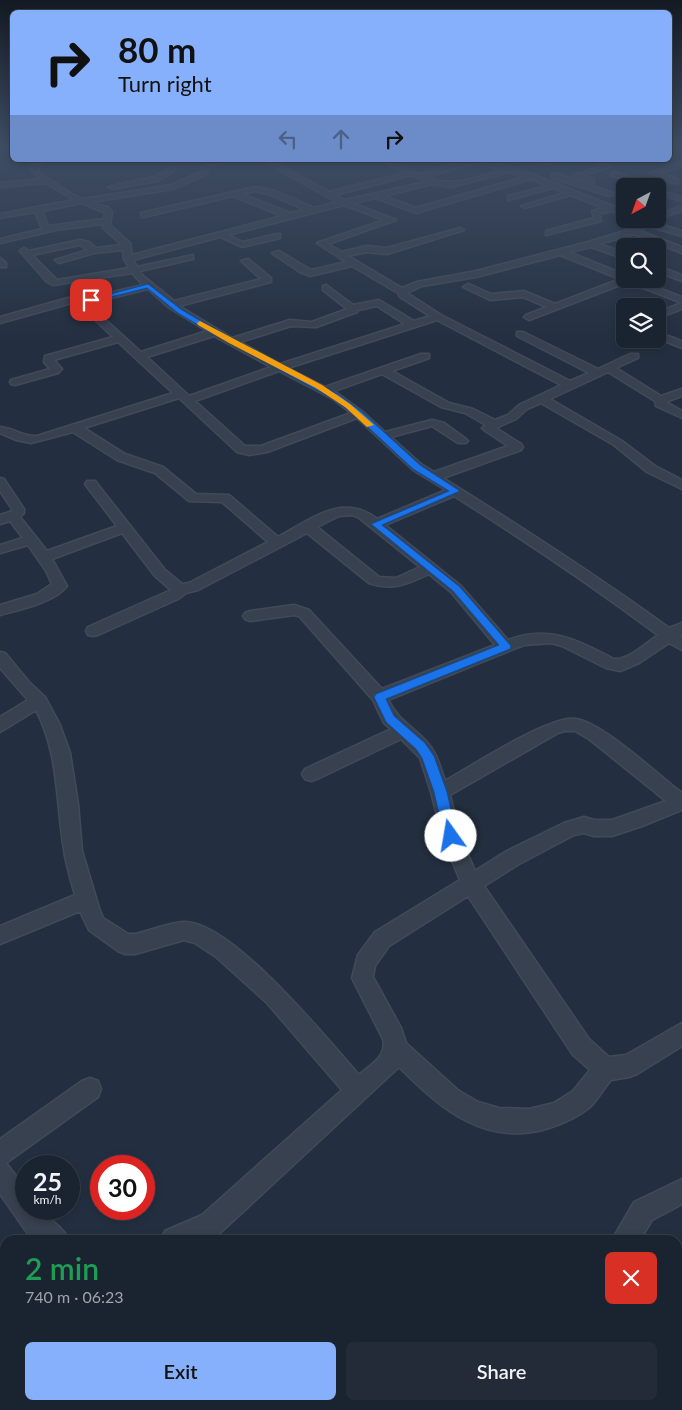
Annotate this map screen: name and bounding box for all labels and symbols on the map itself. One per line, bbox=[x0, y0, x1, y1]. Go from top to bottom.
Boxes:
north arrow bbox=[616, 178, 666, 228]
pin bbox=[70, 279, 112, 321]
position arrow bbox=[424, 809, 476, 861]
speed limit sign: 30 bbox=[90, 1155, 155, 1220]

